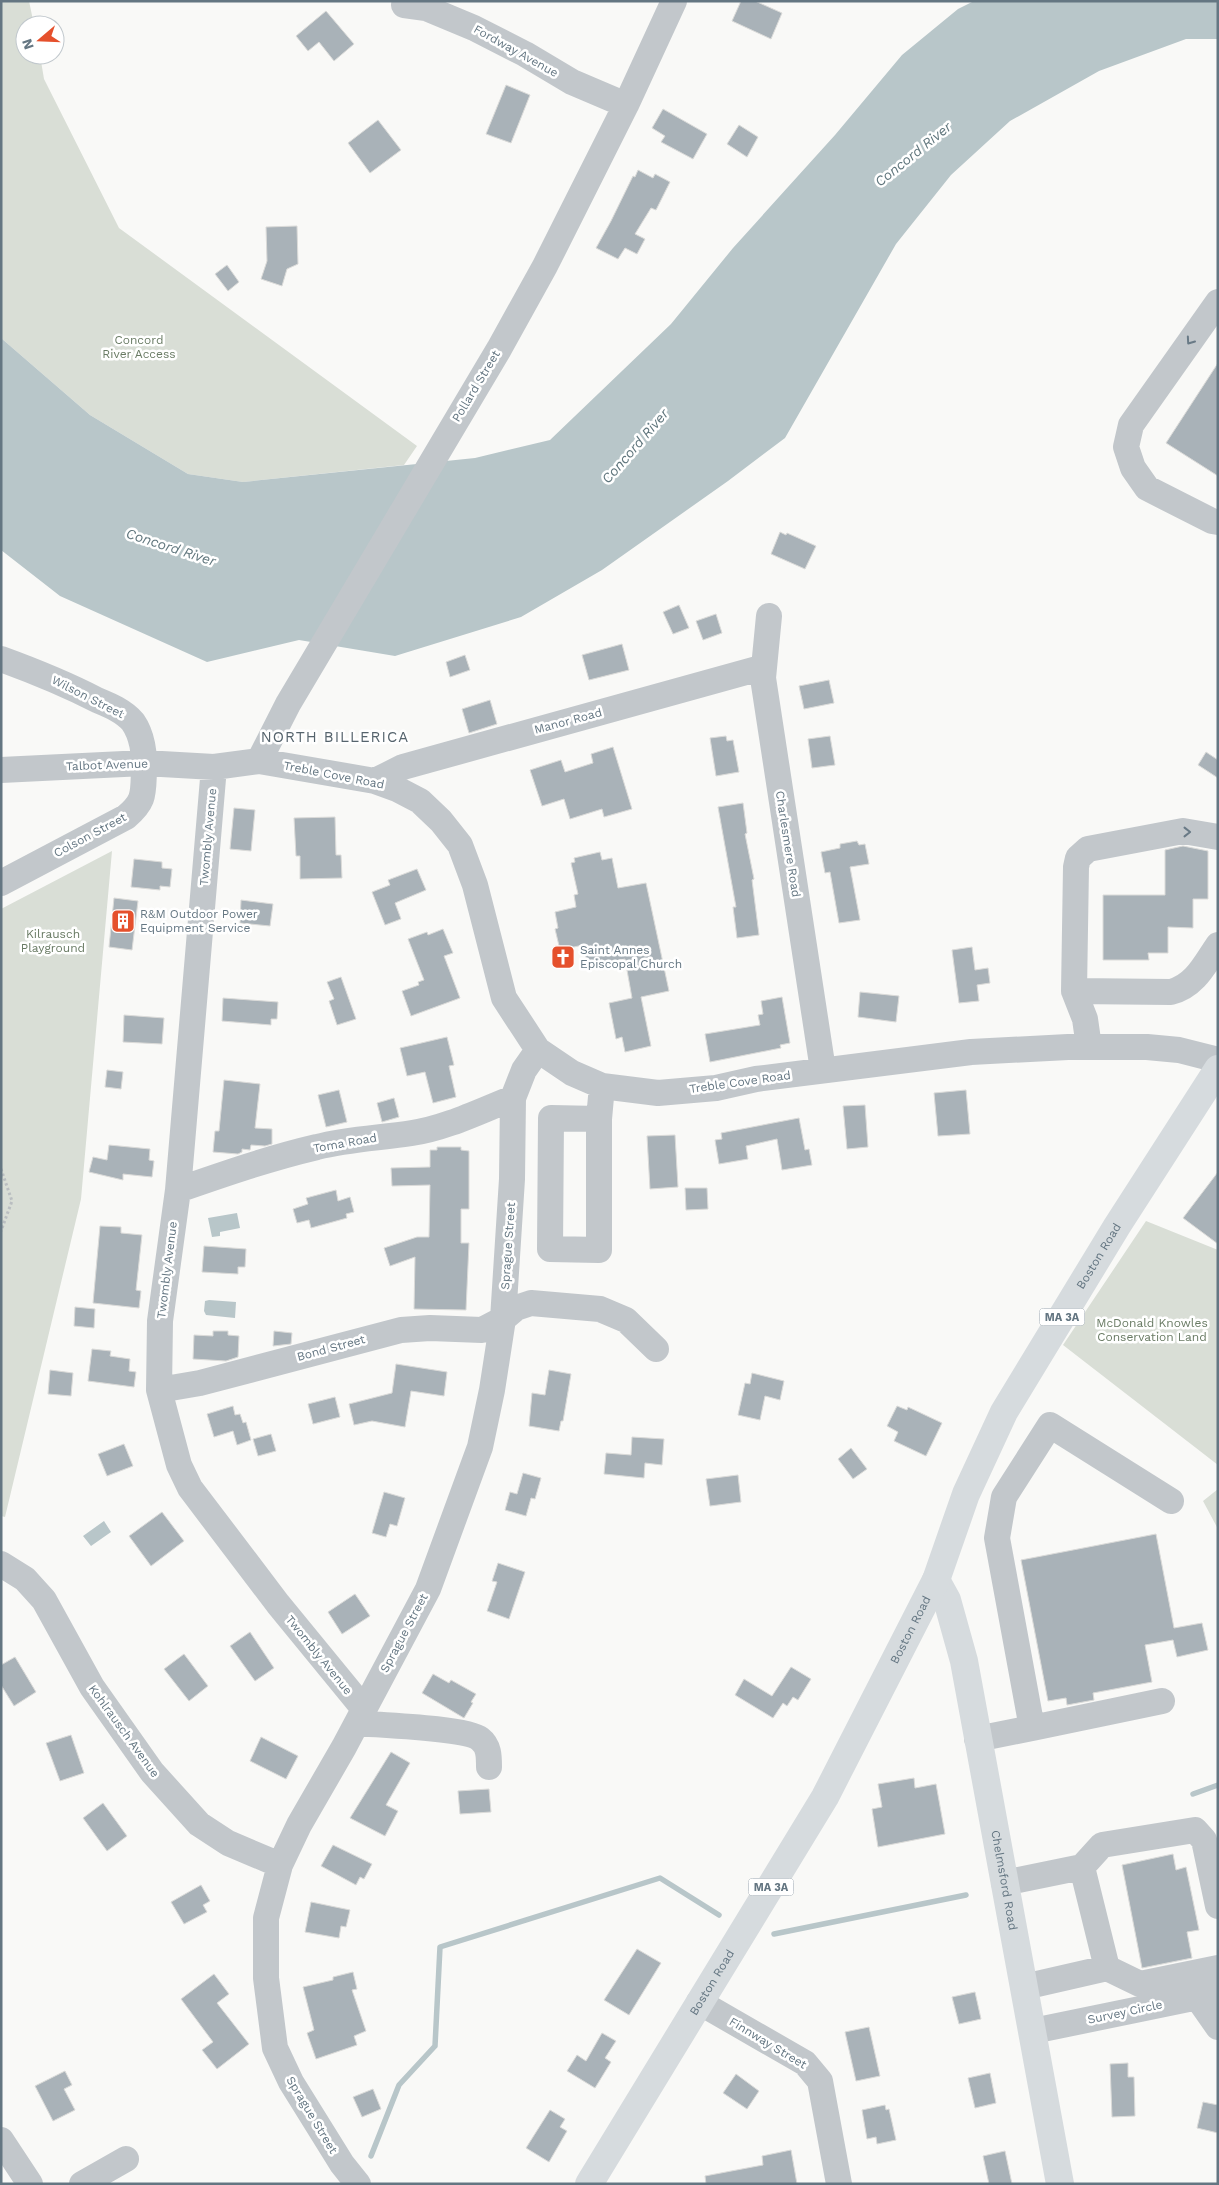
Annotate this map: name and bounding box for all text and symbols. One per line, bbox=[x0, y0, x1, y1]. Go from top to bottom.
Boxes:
north arrow bbox=[15, 15, 65, 65]
street label: Fordway Avenue bbox=[471, 22, 561, 80]
text: N bbox=[18, 37, 37, 52]
water label: Concord River bbox=[872, 118, 955, 190]
park label: Concord River Access bbox=[102, 333, 176, 361]
one-way arrow bbox=[1187, 336, 1196, 345]
street label: Pollard Street bbox=[449, 348, 503, 424]
water label: Concord River bbox=[598, 405, 672, 487]
water label: Concord River bbox=[124, 525, 218, 569]
street label: Wilson Street bbox=[49, 673, 127, 721]
street label: Manor Road bbox=[533, 705, 603, 737]
district label: NORTH BILLERICA bbox=[261, 728, 409, 746]
street label: Talbot Avenue bbox=[66, 757, 148, 773]
street label: Treble Cove Road bbox=[282, 758, 386, 792]
street label: Twombly Avenue bbox=[197, 788, 219, 886]
street label: Charlesmere Road bbox=[773, 790, 803, 898]
street label: Colson Street bbox=[51, 810, 129, 860]
one-way arrow bbox=[1184, 827, 1192, 837]
place label: R&M Outdoor Power Equipment Service bbox=[140, 907, 258, 935]
building icon: R&M Outdoor Power Equipment Service bbox=[110, 908, 136, 934]
park label: Kilrausch Playground bbox=[21, 927, 85, 955]
place label: Saint Annes Episcopal Church bbox=[580, 943, 682, 971]
church icon: Saint Annes Episcopal Church bbox=[550, 944, 576, 970]
street label: Treble Cove Road bbox=[688, 1068, 792, 1096]
street label: Toma Road bbox=[312, 1131, 378, 1155]
street label: Sprague Street bbox=[498, 1202, 518, 1290]
street label: Twombly Avenue bbox=[154, 1221, 180, 1319]
street label: Boston Road bbox=[1073, 1221, 1124, 1291]
road number: MA 3A bbox=[1040, 1308, 1084, 1325]
park label: McDonald Knowles Conservation Land bbox=[1096, 1316, 1208, 1344]
street label: Bond Street bbox=[295, 1332, 367, 1364]
street label: Sprague Street bbox=[377, 1591, 431, 1675]
street label: Boston Road bbox=[887, 1594, 934, 1666]
street label: Twombly Avenue bbox=[283, 1613, 355, 1697]
street label: Kohlrausch Avenue bbox=[86, 1682, 162, 1780]
street label: Chelmsford Road bbox=[988, 1829, 1020, 1931]
road number: MA 3A bbox=[748, 1878, 794, 1895]
street label: Boston Road bbox=[687, 1947, 737, 2018]
street label: Survey Circle bbox=[1086, 1997, 1164, 2027]
street label: Finnway Street bbox=[727, 2014, 809, 2072]
street label: Sprague Street bbox=[283, 2074, 341, 2156]

